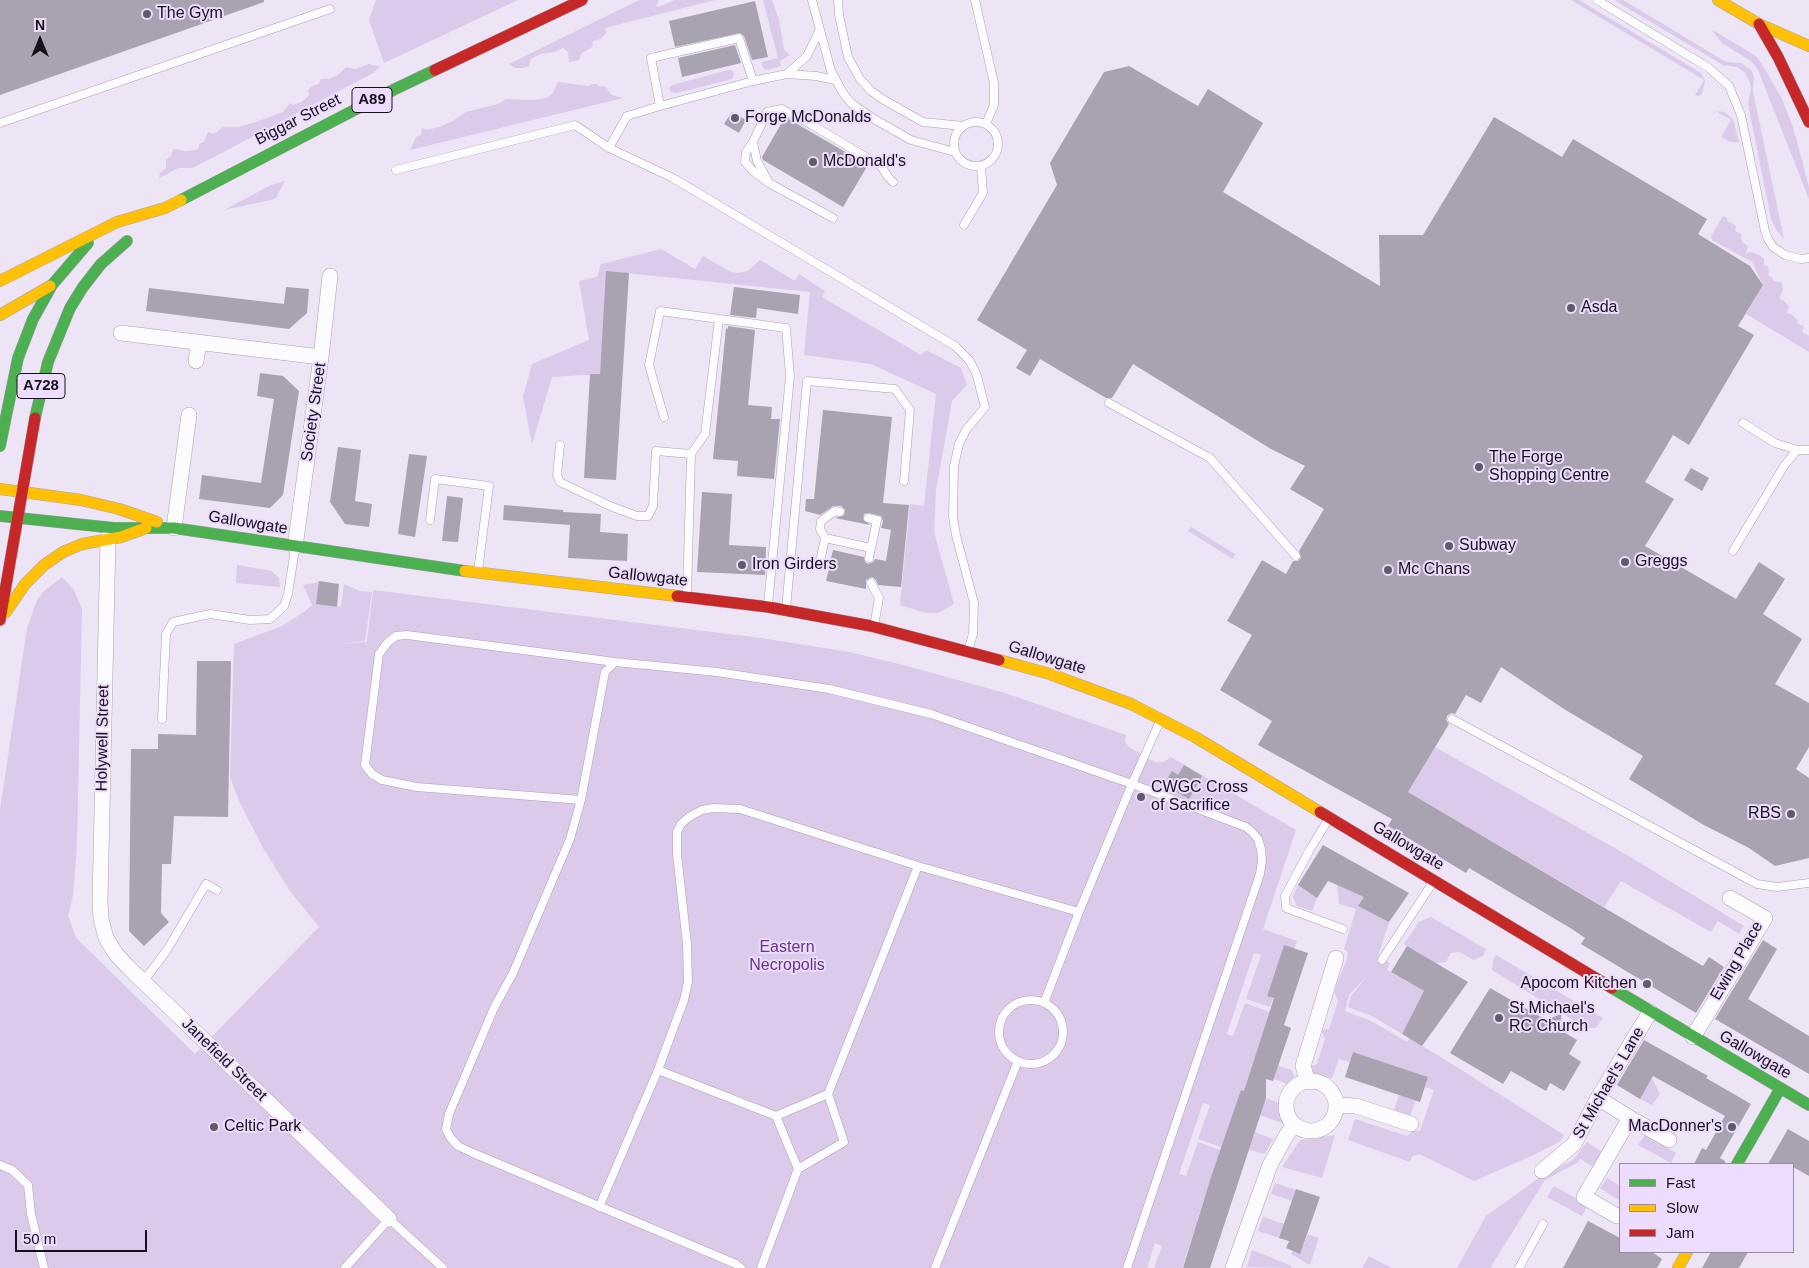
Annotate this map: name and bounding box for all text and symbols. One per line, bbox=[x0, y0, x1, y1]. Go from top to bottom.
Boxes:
place label: The Gym bbox=[157, 4, 223, 24]
marker: The Gym bbox=[141, 8, 153, 20]
north arrow bbox=[15, 15, 65, 65]
text: N bbox=[35, 17, 45, 33]
road number: A89 bbox=[352, 88, 392, 112]
street label: Biggar Street bbox=[252, 90, 344, 150]
place label: Forge McDonalds bbox=[745, 108, 871, 128]
marker: Forge McDonalds bbox=[729, 112, 741, 124]
place label: McDonald's bbox=[823, 152, 906, 172]
marker: McDonald's bbox=[807, 156, 819, 168]
place label: Asda bbox=[1581, 298, 1617, 318]
marker: Asda bbox=[1565, 302, 1577, 314]
street label: Society Street bbox=[298, 361, 330, 463]
road number: A728 bbox=[17, 374, 65, 398]
place label: The Forge Shopping Centre bbox=[1489, 448, 1609, 486]
marker: The Forge Shopping Centre bbox=[1473, 461, 1485, 473]
street label: Gallowgate bbox=[207, 507, 289, 539]
place label: Subway bbox=[1459, 536, 1516, 556]
marker: Subway bbox=[1443, 540, 1455, 552]
place label: Greggs bbox=[1635, 552, 1687, 572]
place label: Iron Girders bbox=[752, 555, 836, 575]
marker: Greggs bbox=[1619, 556, 1631, 568]
marker: Iron Girders bbox=[736, 559, 748, 571]
place label: Mc Chans bbox=[1398, 560, 1470, 580]
street label: Gallowgate bbox=[607, 563, 689, 591]
marker: Mc Chans bbox=[1382, 564, 1394, 576]
street label: Gallowgate bbox=[1006, 637, 1088, 679]
street label: Holywell Street bbox=[92, 684, 114, 792]
place label: CWGC Cross of Sacrifice bbox=[1151, 778, 1248, 816]
marker: CWGC Cross of Sacrifice bbox=[1135, 791, 1147, 803]
place label: RBS bbox=[1748, 804, 1781, 824]
marker: RBS bbox=[1785, 808, 1797, 820]
street label: Gallowgate bbox=[1369, 817, 1447, 875]
street label: Ewing Place bbox=[1707, 918, 1767, 1004]
park label: Eastern Necropolis bbox=[749, 938, 825, 976]
place label: Apocom Kitchen bbox=[1520, 974, 1637, 994]
marker: Apocom Kitchen bbox=[1641, 978, 1653, 990]
place label: St Michael's RC Church bbox=[1509, 999, 1595, 1037]
marker: St Michael's RC Church bbox=[1493, 1012, 1505, 1024]
street label: Janefield Street bbox=[177, 1014, 271, 1106]
street label: St Michael's Lane bbox=[1569, 1024, 1649, 1142]
street label: Gallowgate bbox=[1716, 1027, 1794, 1083]
place label: Celtic Park bbox=[224, 1117, 301, 1137]
place label: MacDonner's bbox=[1628, 1117, 1722, 1137]
marker: Celtic Park bbox=[208, 1121, 220, 1133]
marker: MacDonner's bbox=[1726, 1121, 1738, 1133]
legend bbox=[1619, 1163, 1794, 1253]
text: Fast bbox=[1666, 1174, 1695, 1191]
text: Slow bbox=[1666, 1199, 1699, 1216]
scale bar bbox=[18, 1220, 150, 1252]
text: Jam bbox=[1666, 1224, 1694, 1241]
text: 50 m bbox=[23, 1230, 56, 1247]

